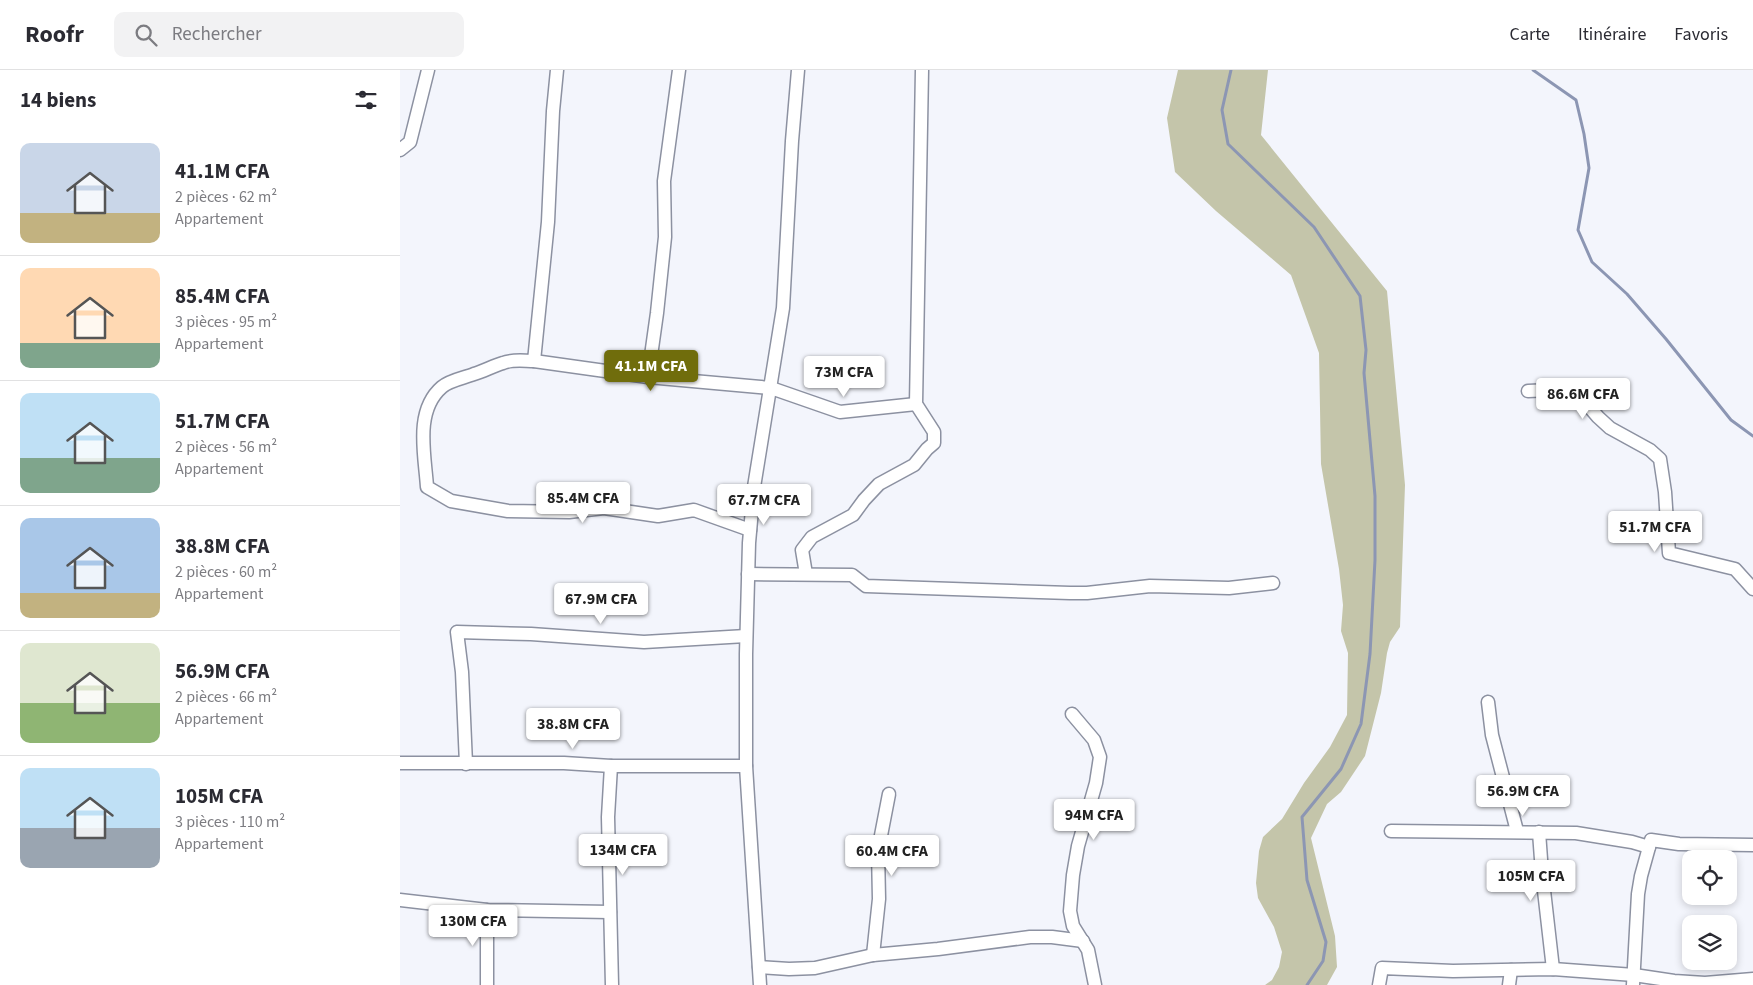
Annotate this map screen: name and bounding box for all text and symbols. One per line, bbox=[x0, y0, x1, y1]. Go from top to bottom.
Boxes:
search box bbox=[114, 12, 464, 57]
text: Roofr bbox=[25, 17, 84, 52]
icon: search bbox=[132, 21, 160, 49]
text: Rechercher bbox=[172, 21, 262, 48]
text: Carte bbox=[1510, 22, 1550, 47]
text: Itinéraire bbox=[1578, 22, 1646, 47]
text: Favoris bbox=[1674, 22, 1728, 47]
text: 14 biens bbox=[20, 85, 96, 115]
icon: filters bbox=[352, 86, 380, 114]
text: 41.1M CFA bbox=[175, 156, 269, 186]
icon: home bbox=[60, 163, 120, 223]
text: 2 pièces · 62 m² bbox=[175, 186, 277, 208]
text: Appartement bbox=[175, 208, 263, 230]
text: 85.4M CFA bbox=[175, 281, 269, 311]
icon: home bbox=[60, 288, 120, 348]
text: 3 pièces · 95 m² bbox=[175, 311, 277, 333]
text: Appartement bbox=[175, 333, 263, 355]
pin: 41.1M CFA bbox=[594, 350, 708, 392]
text: 41.1M CFA bbox=[615, 355, 687, 377]
pin: 73M CFA bbox=[798, 356, 890, 398]
text: 73M CFA bbox=[815, 361, 873, 383]
pin: 86.6M CFA bbox=[1526, 378, 1640, 420]
text: 86.6M CFA bbox=[1547, 383, 1619, 405]
text: 51.7M CFA bbox=[175, 406, 269, 436]
icon: home bbox=[60, 413, 120, 473]
text: 2 pièces · 56 m² bbox=[175, 436, 277, 458]
text: Appartement bbox=[175, 458, 263, 480]
pin: 85.4M CFA bbox=[526, 482, 640, 524]
pin: 67.7M CFA bbox=[707, 484, 821, 526]
text: 85.4M CFA bbox=[547, 487, 619, 509]
text: 67.7M CFA bbox=[728, 489, 800, 511]
pin: 51.7M CFA bbox=[1598, 510, 1712, 553]
text: 51.7M CFA bbox=[1619, 516, 1691, 538]
text: 38.8M CFA bbox=[175, 531, 269, 561]
icon: home bbox=[60, 538, 120, 598]
text: 2 pièces · 60 m² bbox=[175, 561, 277, 583]
pin: 67.9M CFA bbox=[544, 582, 658, 625]
text: Appartement bbox=[175, 583, 263, 605]
text: 67.9M CFA bbox=[565, 588, 637, 610]
text: 56.9M CFA bbox=[175, 656, 269, 686]
icon: home bbox=[60, 663, 120, 723]
text: 2 pièces · 66 m² bbox=[175, 686, 277, 708]
text: Appartement bbox=[175, 708, 263, 730]
pin: 38.8M CFA bbox=[516, 708, 630, 750]
text: 38.8M CFA bbox=[537, 713, 609, 735]
pin: 56.9M CFA bbox=[1466, 774, 1580, 817]
text: 56.9M CFA bbox=[1487, 780, 1559, 802]
text: 105M CFA bbox=[175, 781, 263, 811]
icon: home bbox=[60, 788, 120, 848]
pin: 94M CFA bbox=[1048, 798, 1140, 841]
text: 94M CFA bbox=[1065, 804, 1123, 826]
text: 3 pièces · 110 m² bbox=[175, 811, 285, 833]
text: Appartement bbox=[175, 833, 263, 855]
pin: 134M CFA bbox=[571, 834, 675, 876]
pin: 60.4M CFA bbox=[835, 834, 949, 877]
text: 134M CFA bbox=[590, 839, 656, 861]
text: 60.4M CFA bbox=[856, 840, 928, 862]
map controls bbox=[1682, 850, 1737, 970]
button: locate bbox=[1682, 850, 1737, 905]
pin: 105M CFA bbox=[1479, 860, 1583, 902]
text: 105M CFA bbox=[1498, 865, 1564, 887]
pin: 130M CFA bbox=[421, 904, 525, 947]
text: 130M CFA bbox=[440, 910, 506, 932]
button: layers bbox=[1682, 915, 1737, 970]

